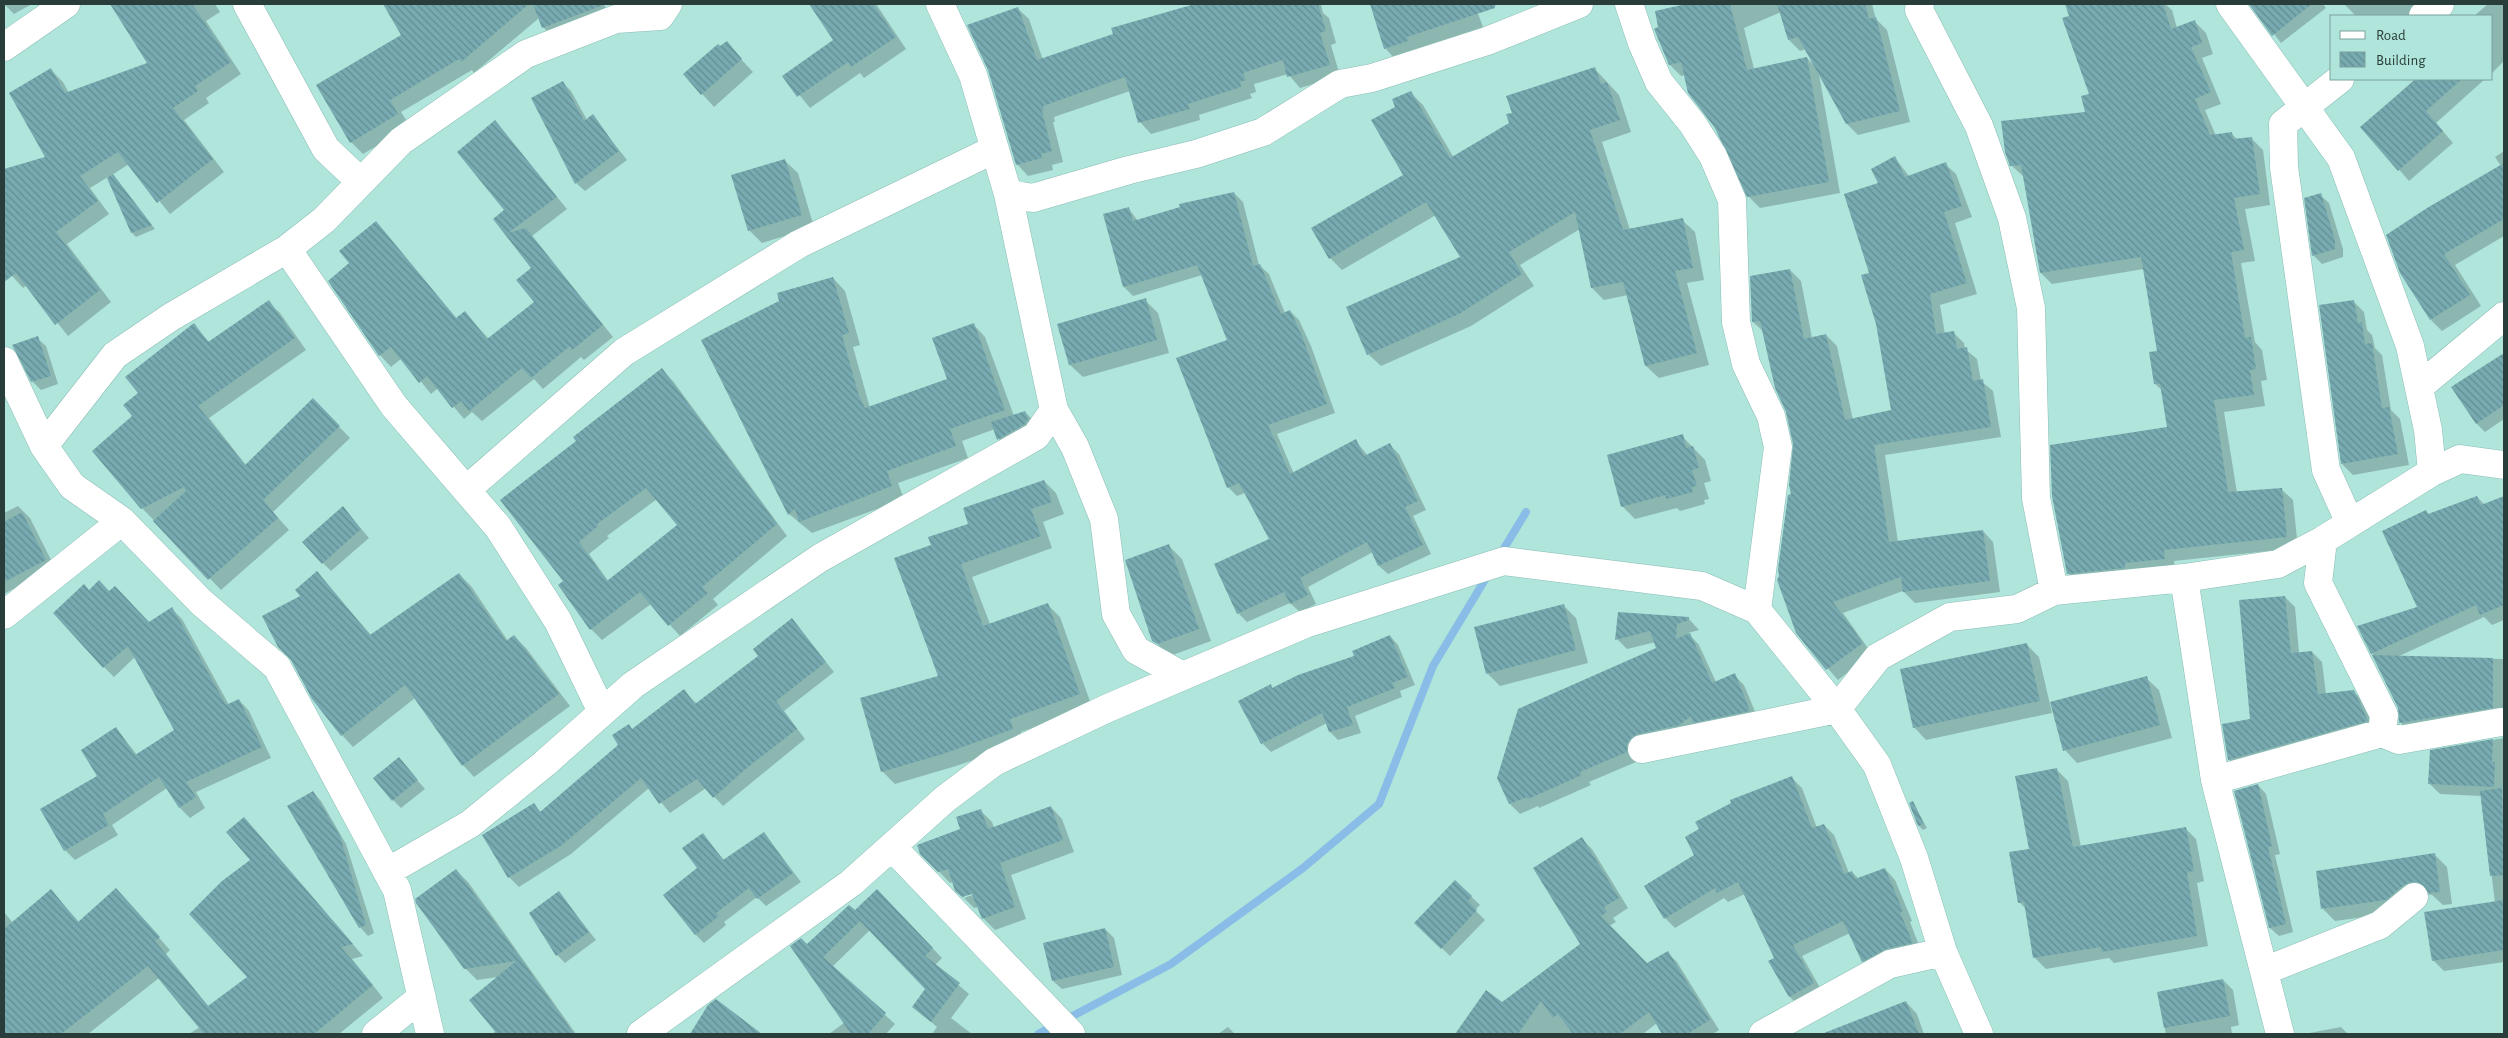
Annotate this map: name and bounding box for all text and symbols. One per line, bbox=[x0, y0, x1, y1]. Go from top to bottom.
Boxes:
legend bbox=[2330, 15, 2493, 80]
text: Road bbox=[2376, 28, 2406, 43]
text: Building bbox=[2376, 53, 2426, 68]

